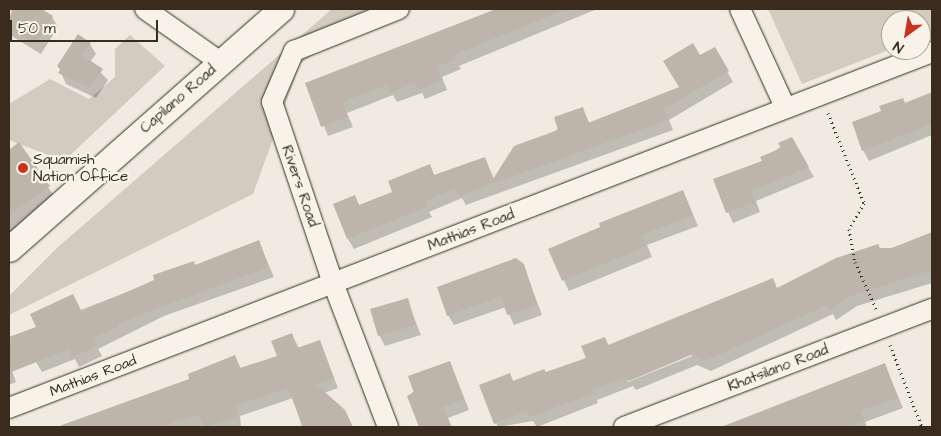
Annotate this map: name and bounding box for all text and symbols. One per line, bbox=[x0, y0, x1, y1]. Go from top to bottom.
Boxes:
scale bar bbox=[12, 10, 160, 42]
north arrow bbox=[881, 10, 931, 60]
text: 50 m bbox=[18, 18, 56, 39]
text: N bbox=[890, 36, 908, 58]
street label: Capilano Road bbox=[136, 61, 220, 137]
street label: Rivers Road bbox=[278, 143, 322, 229]
place label: Squamish Nation Office bbox=[33, 150, 128, 185]
marker: Squamish Nation Office bbox=[17, 162, 29, 174]
street label: Mathias Road bbox=[425, 205, 517, 255]
street label: Khatsilano Road bbox=[725, 341, 831, 395]
street label: Mathias Road bbox=[47, 351, 139, 401]

